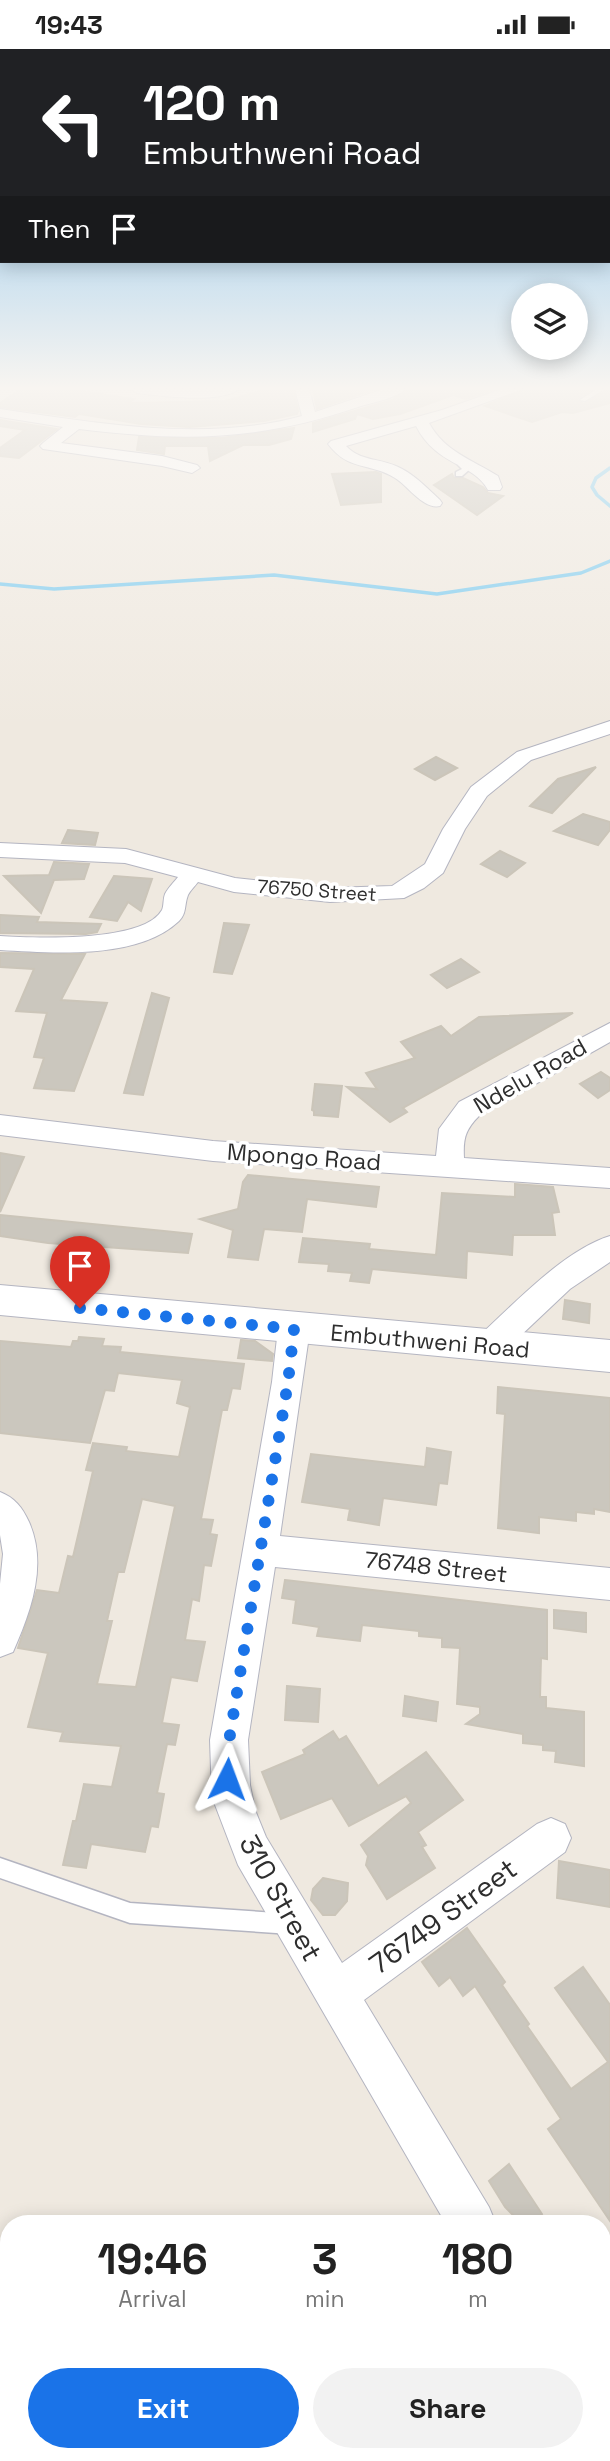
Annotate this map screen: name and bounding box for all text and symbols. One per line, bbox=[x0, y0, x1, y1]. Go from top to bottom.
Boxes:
text: 19:43 bbox=[35, 8, 103, 42]
text: 120 m bbox=[143, 72, 280, 134]
icon: left bbox=[28, 77, 119, 168]
text: Embuthweni Road bbox=[143, 133, 421, 173]
icon: arrive bbox=[105, 210, 143, 248]
text: Then bbox=[28, 212, 91, 246]
map controls bbox=[511, 283, 588, 360]
button: layers bbox=[511, 283, 588, 360]
street label: 76750 Street bbox=[257, 874, 377, 907]
street label: Ndelu Road bbox=[468, 1032, 592, 1120]
street label: Mpongo Road bbox=[226, 1137, 382, 1177]
pin bbox=[50, 1236, 110, 1308]
icon: arrive bbox=[61, 1247, 99, 1285]
street label: Embuthweni Road bbox=[329, 1317, 531, 1365]
street label: 76748 Street bbox=[363, 1545, 509, 1589]
position arrow bbox=[190, 1742, 264, 1816]
street label: 310 Street bbox=[232, 1829, 330, 1967]
street label: 76749 Street bbox=[362, 1850, 524, 1982]
text: 19:46 bbox=[97, 2233, 208, 2286]
text: 3 bbox=[312, 2233, 338, 2286]
text: 180 bbox=[442, 2233, 514, 2286]
text: Arrival bbox=[118, 2284, 187, 2314]
text: min bbox=[305, 2284, 345, 2314]
text: m bbox=[468, 2284, 488, 2314]
button: Exit bbox=[28, 2368, 299, 2448]
button: Share bbox=[313, 2368, 583, 2448]

